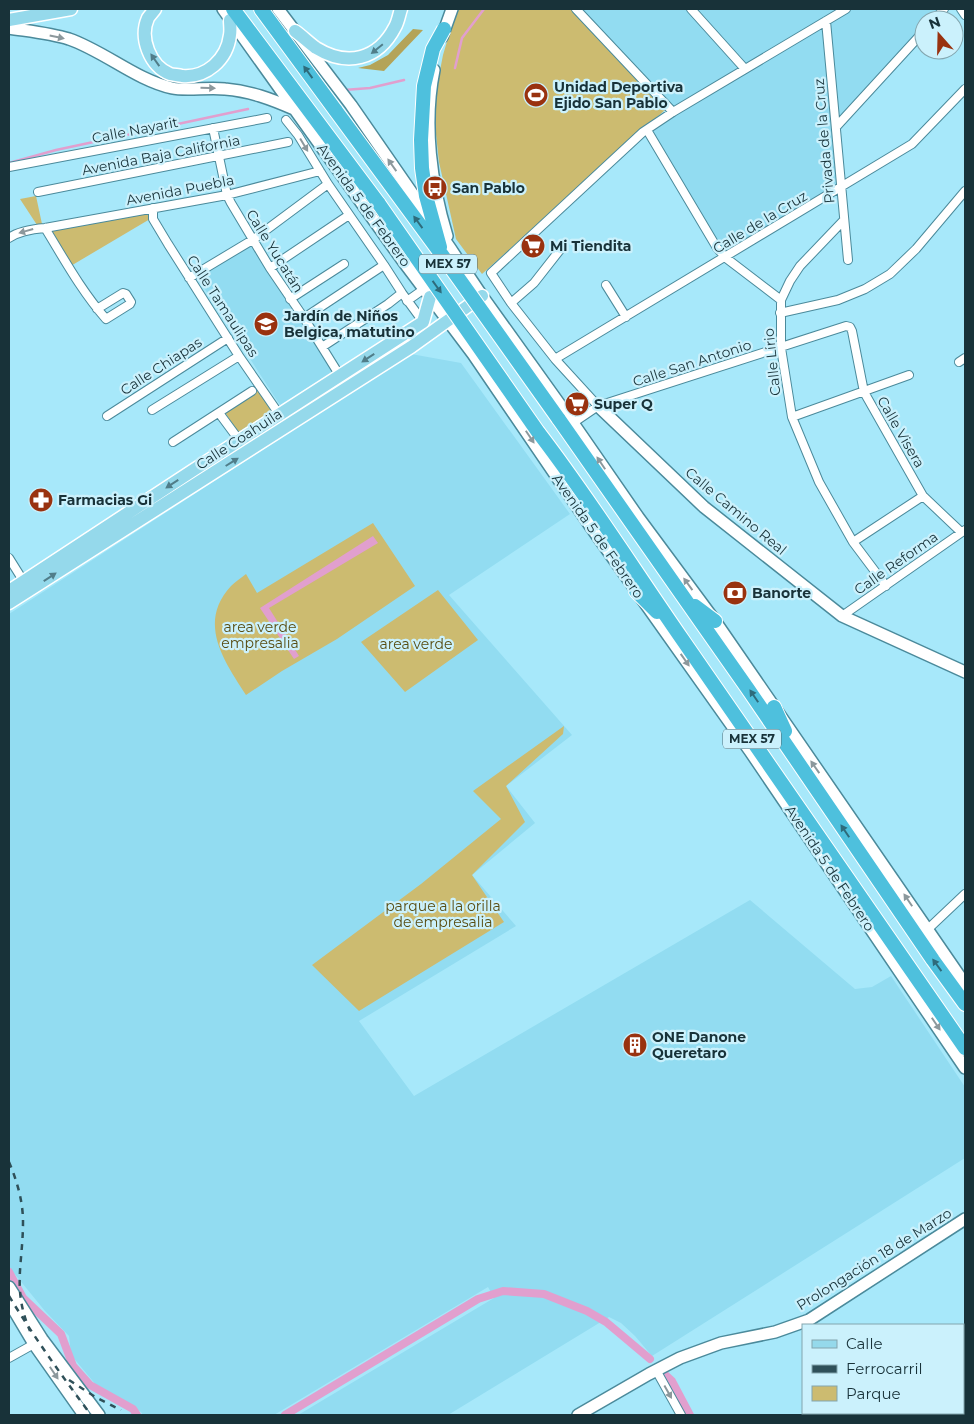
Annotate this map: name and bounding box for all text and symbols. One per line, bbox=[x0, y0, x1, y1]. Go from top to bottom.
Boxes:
north arrow bbox=[914, 10, 964, 60]
text: N bbox=[926, 12, 943, 33]
one-way arrow bbox=[49, 33, 64, 41]
one-way arrow bbox=[370, 44, 383, 55]
one-way arrow bbox=[150, 53, 160, 67]
one-way arrow bbox=[302, 66, 313, 79]
place label: Unidad Deportiva Ejido San Pablo bbox=[554, 78, 683, 112]
street label: Privada de la Cruz bbox=[810, 78, 838, 204]
sports icon: Unidad Deportiva Ejido San Pablo bbox=[523, 82, 549, 108]
one-way arrow bbox=[200, 84, 216, 92]
street label: Calle Nayarit bbox=[90, 113, 180, 147]
street label: Avenida Baja California bbox=[80, 131, 242, 179]
one-way arrow bbox=[299, 139, 308, 152]
street label: Avenida 5 de Febrero bbox=[313, 140, 415, 270]
one-way arrow bbox=[387, 158, 397, 171]
street label: Avenida Puebla bbox=[124, 171, 236, 209]
bus stop icon: San Pablo bbox=[422, 175, 448, 201]
place label: San Pablo bbox=[452, 179, 525, 197]
street label: Calle de la Cruz bbox=[709, 187, 811, 257]
street label: Calle Yucatán bbox=[242, 206, 308, 296]
one-way arrow bbox=[413, 215, 423, 229]
one-way arrow bbox=[18, 228, 33, 236]
supermarket icon: Mi Tiendita bbox=[520, 233, 546, 259]
place label: Mi Tiendita bbox=[550, 237, 631, 255]
street label: Calle Tamaulipas bbox=[183, 252, 263, 361]
road number: MEX 57 bbox=[419, 254, 477, 274]
one-way arrow bbox=[432, 280, 442, 294]
place label: Jardín de Niños Belgica, matutino bbox=[283, 307, 415, 341]
school or university icon: Jardín de Niños Belgica, matutino bbox=[253, 311, 279, 337]
street label: Calle Lirio bbox=[759, 327, 784, 397]
street label: Calle Chiapas bbox=[117, 333, 205, 399]
street label: Calle San Antonio bbox=[631, 335, 754, 391]
one-way arrow bbox=[361, 354, 374, 363]
supermarket icon: Super Q bbox=[564, 391, 590, 417]
street label: Calle Visera bbox=[873, 393, 929, 471]
place label: Super Q bbox=[594, 395, 653, 413]
street label: Calle Coahuila bbox=[193, 404, 285, 474]
one-way arrow bbox=[525, 431, 535, 444]
one-way arrow bbox=[596, 456, 606, 470]
one-way arrow bbox=[225, 457, 238, 467]
street label: Calle Camino Real bbox=[682, 463, 790, 559]
street label: Avenida 5 de Febrero bbox=[548, 470, 648, 602]
one-way arrow bbox=[165, 479, 179, 489]
pharmacy icon: Farmacias Gi bbox=[28, 487, 54, 513]
place label: Farmacias Gi bbox=[58, 491, 152, 509]
street label: Calle Reforma bbox=[851, 527, 941, 599]
one-way arrow bbox=[43, 572, 57, 582]
one-way arrow bbox=[683, 577, 693, 591]
bank icon: Banorte bbox=[722, 580, 748, 606]
place label: Banorte bbox=[752, 584, 811, 602]
park label: area verde empresalia bbox=[221, 618, 299, 652]
park label: area verde bbox=[379, 635, 453, 653]
one-way arrow bbox=[680, 653, 690, 666]
one-way arrow bbox=[749, 690, 758, 703]
road number: MEX 57 bbox=[723, 730, 781, 749]
one-way arrow bbox=[810, 760, 820, 773]
street label: Avenida 5 de Febrero bbox=[781, 802, 879, 935]
one-way arrow bbox=[840, 824, 850, 837]
one-way arrow bbox=[903, 893, 913, 907]
park label: parque a la orilla de empresalia bbox=[385, 897, 501, 931]
one-way arrow bbox=[932, 958, 942, 972]
one-way arrow bbox=[931, 1017, 941, 1031]
place label: ONE Danone Queretaro bbox=[652, 1028, 746, 1062]
building icon: ONE Danone Queretaro bbox=[622, 1032, 648, 1058]
street label: Prolongación 18 de Marzo bbox=[793, 1204, 955, 1314]
legend bbox=[802, 1324, 964, 1414]
text: Calle bbox=[846, 1334, 883, 1353]
text: Ferrocarril bbox=[846, 1359, 923, 1378]
one-way arrow bbox=[49, 1366, 59, 1379]
one-way arrow bbox=[664, 1384, 672, 1399]
text: Parque bbox=[846, 1384, 901, 1403]

